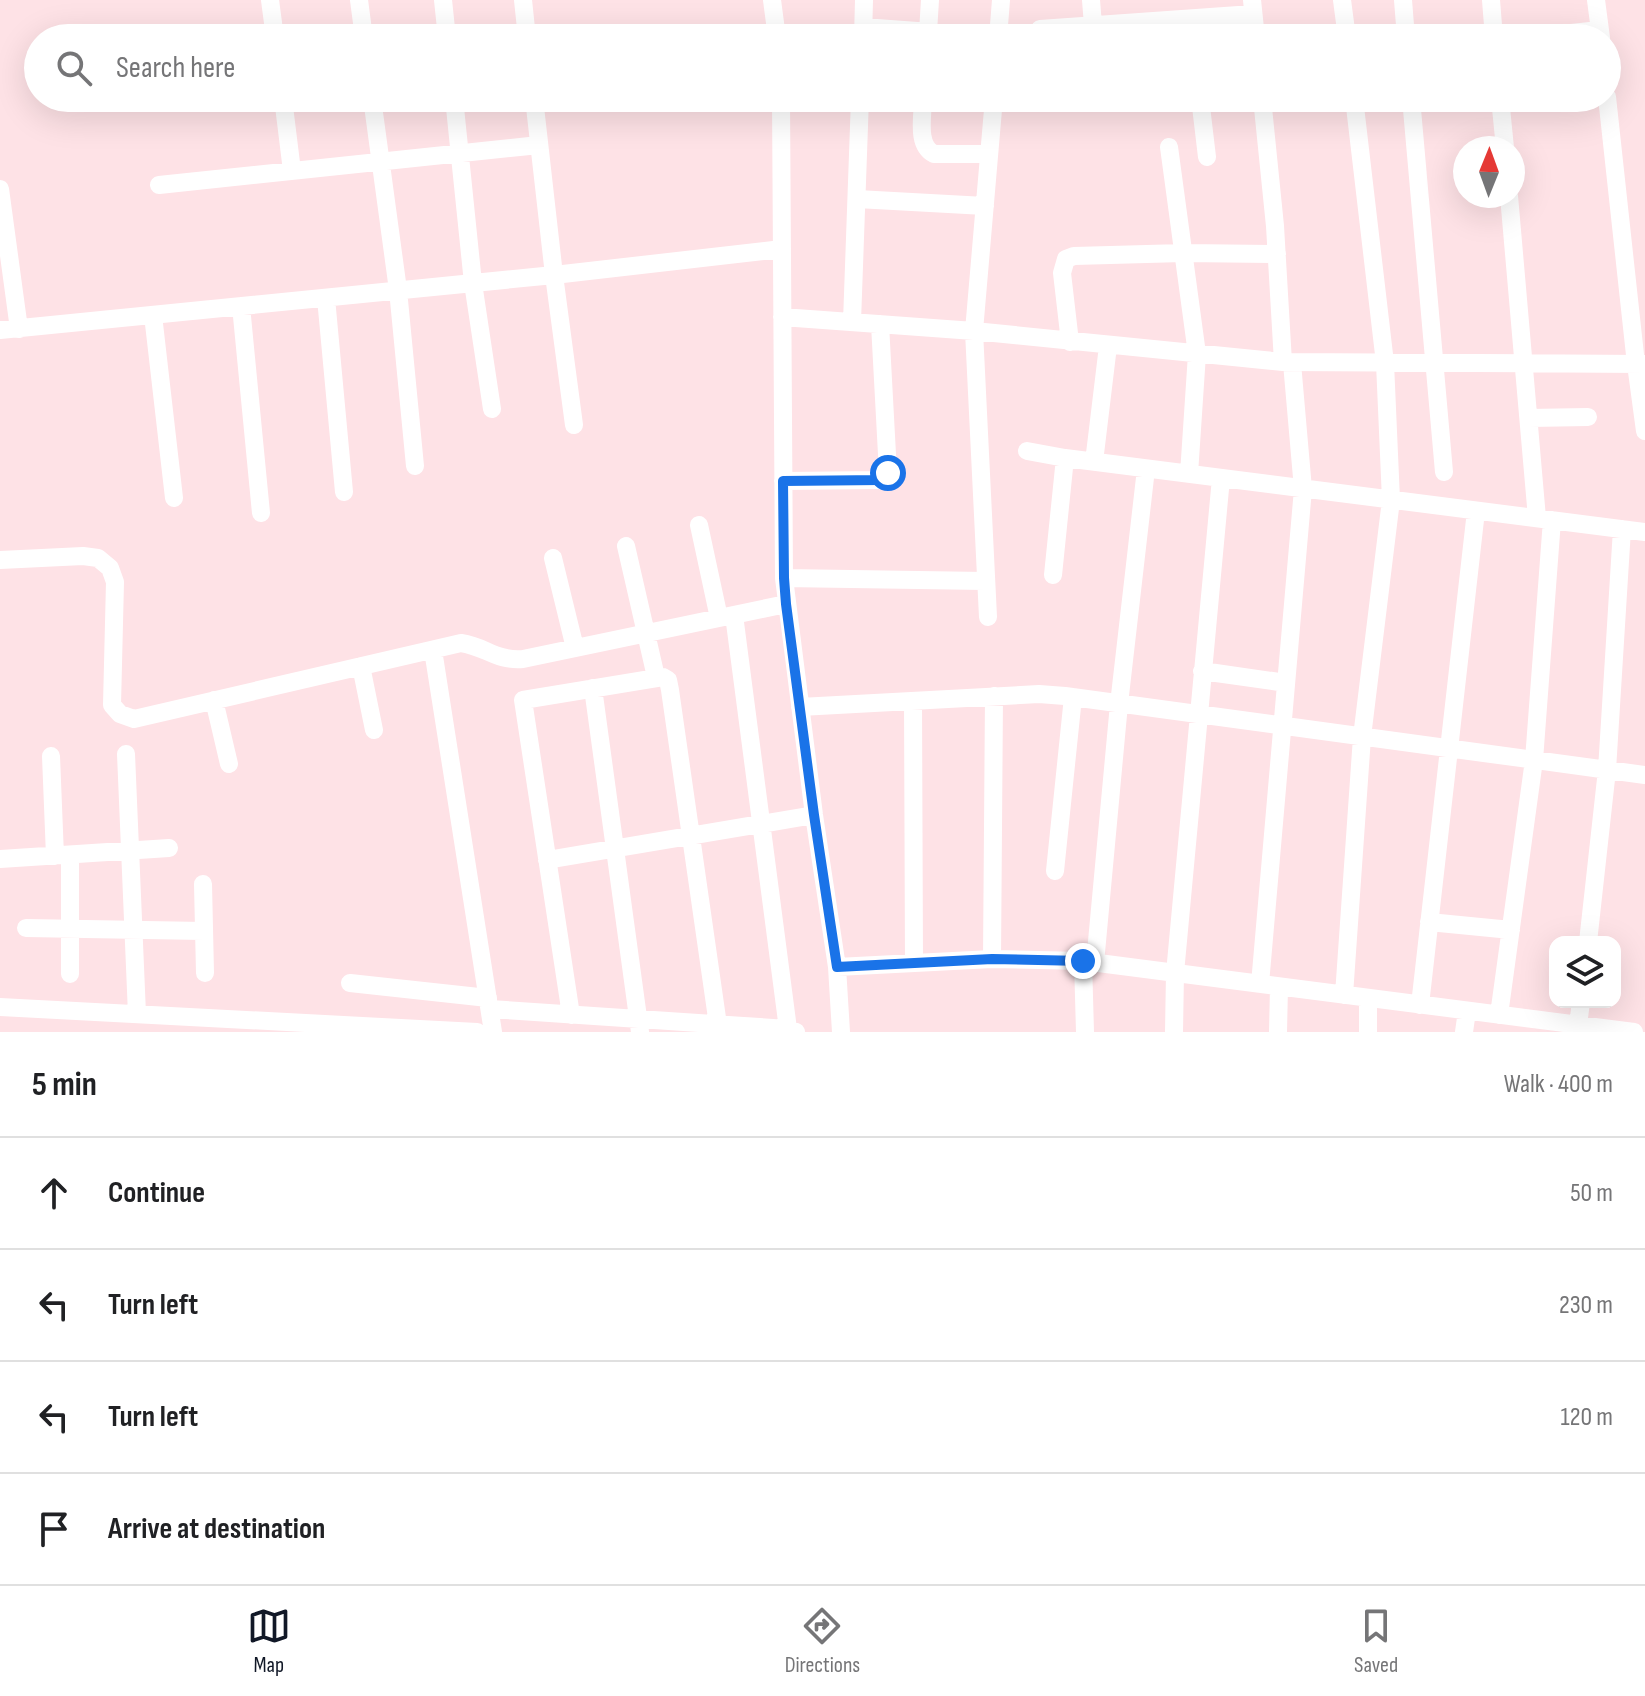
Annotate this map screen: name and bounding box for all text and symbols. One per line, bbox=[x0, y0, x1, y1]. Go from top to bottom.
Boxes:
search box bbox=[24, 24, 1621, 112]
icon: search bbox=[52, 46, 96, 90]
text: Search here bbox=[116, 50, 235, 86]
north arrow bbox=[1453, 136, 1525, 208]
route start bbox=[870, 455, 906, 491]
map controls bbox=[1549, 936, 1621, 1008]
button: layers bbox=[1549, 936, 1621, 1008]
route end bbox=[1065, 943, 1101, 979]
text: 5 min bbox=[32, 1064, 97, 1105]
text: Walk · 400 m bbox=[1504, 1069, 1613, 1100]
icon: ahead bbox=[32, 1171, 76, 1215]
text: Continue bbox=[108, 1175, 205, 1211]
text: 50 m bbox=[1570, 1178, 1613, 1209]
icon: left bbox=[32, 1283, 76, 1327]
text: Turn left bbox=[108, 1287, 198, 1323]
text: 230 m bbox=[1559, 1290, 1613, 1321]
icon: left bbox=[32, 1395, 76, 1439]
text: Turn left bbox=[108, 1399, 198, 1435]
text: 120 m bbox=[1560, 1402, 1613, 1433]
icon: arrive bbox=[32, 1507, 76, 1551]
text: Arrive at destination bbox=[108, 1511, 325, 1547]
tab: Map bbox=[247, 1604, 291, 1679]
tab: Directions bbox=[785, 1604, 860, 1679]
tab: Saved bbox=[1354, 1604, 1398, 1679]

